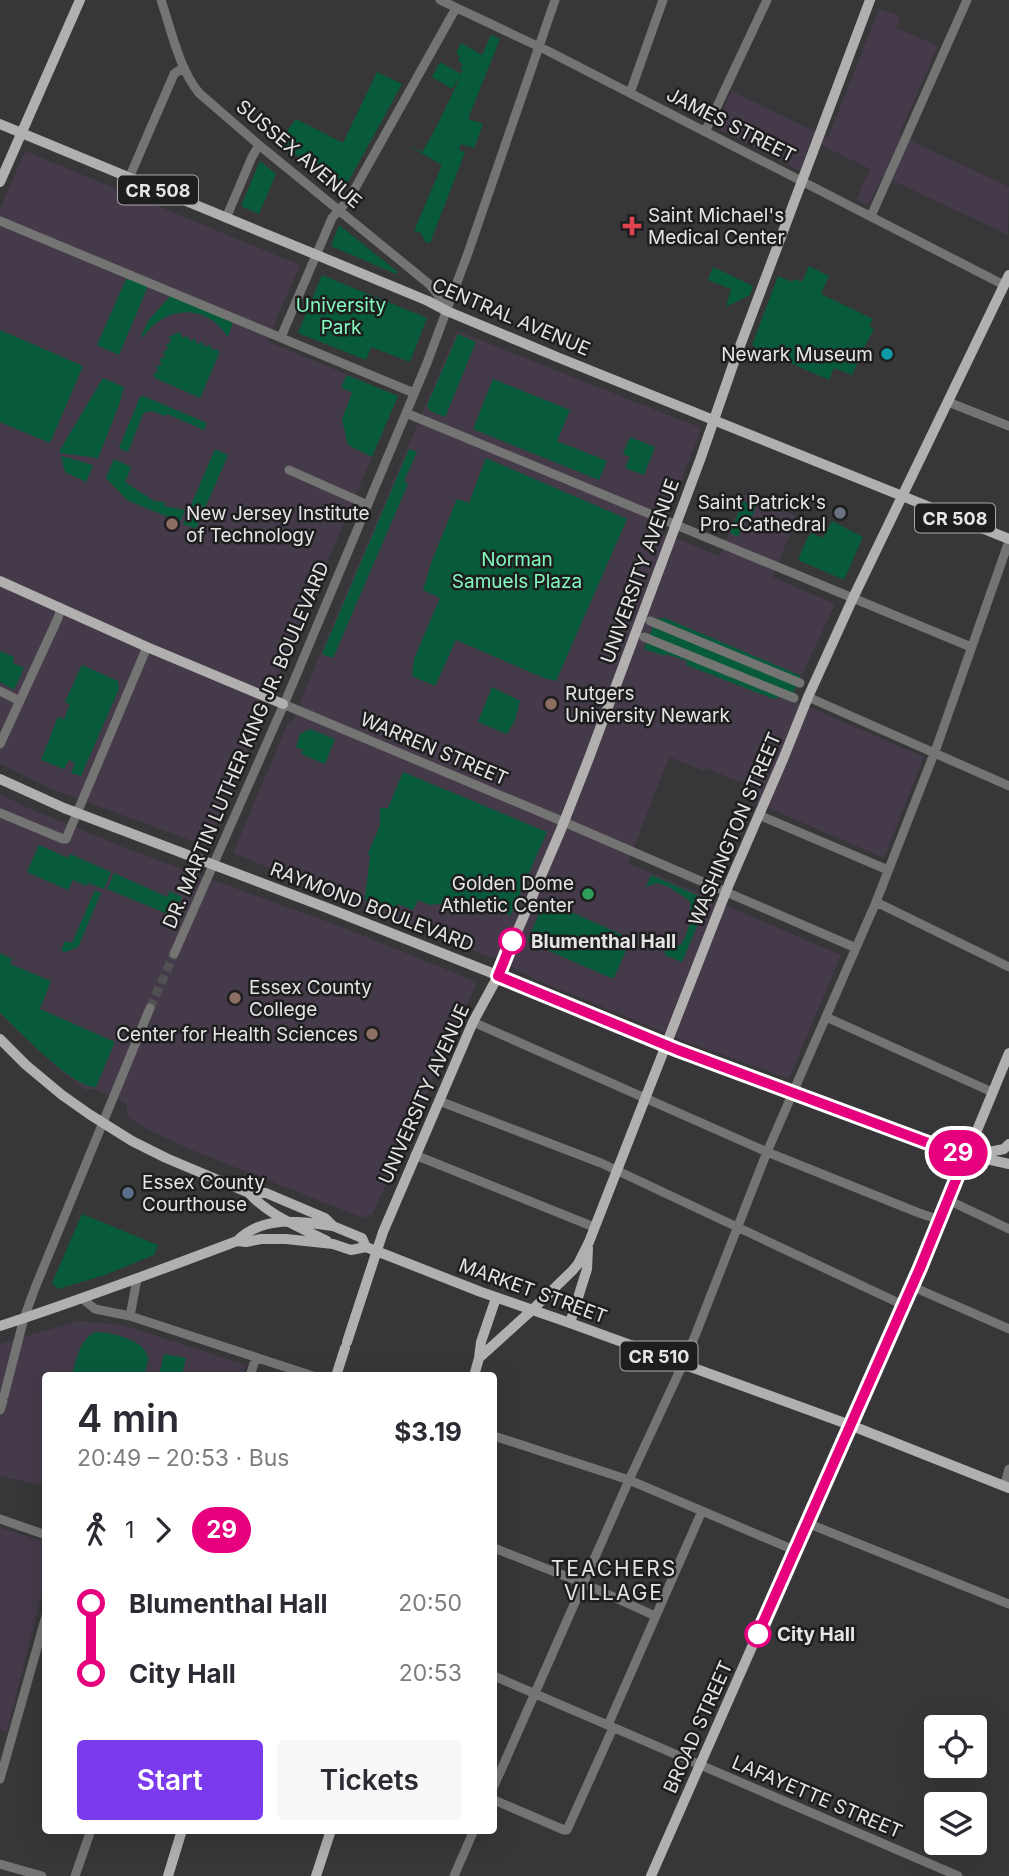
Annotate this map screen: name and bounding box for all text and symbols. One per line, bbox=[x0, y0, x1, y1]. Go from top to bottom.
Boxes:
street label: JAMES STREET bbox=[663, 83, 799, 167]
street label: SUSSEX AVENUE bbox=[232, 95, 366, 213]
road number: CR 508 bbox=[118, 176, 198, 204]
place label: Saint Michael's Medical Center bbox=[648, 204, 785, 249]
marker: Saint Michael's Medical Center bbox=[622, 216, 642, 236]
street label: CENTRAL AVENUE bbox=[428, 273, 594, 361]
park label: University Park bbox=[296, 294, 387, 339]
place label: Newark Museum bbox=[721, 343, 873, 366]
marker: Newark Museum bbox=[879, 346, 895, 362]
street label: UNIVERSITY AVENUE bbox=[596, 476, 684, 666]
place label: Saint Patrick's Pro-Cathedral bbox=[698, 491, 826, 536]
place label: New Jersey Institute of Technology bbox=[186, 502, 370, 547]
road number: CR 508 bbox=[915, 504, 995, 532]
marker: Saint Patrick's Pro-Cathedral bbox=[832, 505, 848, 521]
marker: New Jersey Institute of Technology bbox=[164, 516, 180, 532]
park label: Norman Samuels Plaza bbox=[452, 548, 582, 593]
street label: DR. MARTIN LUTHER KING JR. BOULEVARD bbox=[158, 558, 334, 932]
place label: Rutgers University Newark bbox=[565, 682, 730, 727]
marker: Rutgers University Newark bbox=[543, 696, 559, 712]
street label: WARREN STREET bbox=[357, 708, 511, 790]
street label: WASHINGTON STREET bbox=[684, 729, 786, 929]
street label: RAYMOND BOULEVARD bbox=[267, 858, 477, 956]
place label: Golden Dome Athletic Center bbox=[441, 872, 574, 917]
marker: Golden Dome Athletic Center bbox=[580, 886, 596, 902]
marker: Blumenthal Hall bbox=[499, 928, 525, 954]
place label: Blumenthal Hall bbox=[531, 930, 676, 953]
place label: Essex County College bbox=[249, 976, 372, 1021]
marker: Essex County College bbox=[227, 990, 243, 1006]
street label: UNIVERSITY AVENUE bbox=[374, 1000, 474, 1188]
place label: Center for Health Sciences bbox=[116, 1023, 358, 1046]
marker: Center for Health Sciences bbox=[364, 1026, 380, 1042]
line badge: 29 bbox=[926, 1130, 990, 1176]
text: 29 bbox=[943, 1138, 973, 1167]
place label: Essex County Courthouse bbox=[142, 1171, 265, 1216]
marker: Essex County Courthouse bbox=[120, 1185, 136, 1201]
street label: MARKET STREET bbox=[456, 1253, 610, 1329]
road number: CR 510 bbox=[620, 1342, 698, 1371]
text: 4 min bbox=[77, 1395, 179, 1441]
text: $3.19 bbox=[394, 1416, 462, 1447]
text: 20:49 – 20:53 · Bus bbox=[77, 1444, 289, 1472]
icon: walk bbox=[77, 1511, 115, 1549]
icon: forward bbox=[144, 1511, 182, 1549]
text: 29 bbox=[206, 1515, 237, 1544]
text: 1 bbox=[125, 1516, 134, 1544]
district label: TEACHERS VILLAGE bbox=[551, 1556, 677, 1605]
text: Blumenthal Hall bbox=[129, 1588, 328, 1619]
text: 20:50 bbox=[398, 1589, 462, 1617]
marker: City Hall bbox=[745, 1621, 771, 1647]
place label: City Hall bbox=[777, 1623, 855, 1646]
street label: BROAD STREET bbox=[659, 1657, 737, 1797]
text: City Hall bbox=[129, 1658, 236, 1689]
text: 20:53 bbox=[399, 1659, 462, 1687]
map controls bbox=[924, 1715, 987, 1855]
button: locate bbox=[924, 1715, 987, 1778]
button: Start bbox=[77, 1740, 263, 1820]
button: Tickets bbox=[277, 1740, 462, 1820]
street label: LAFAYETTE STREET bbox=[729, 1751, 905, 1843]
button: layers bbox=[924, 1792, 987, 1855]

